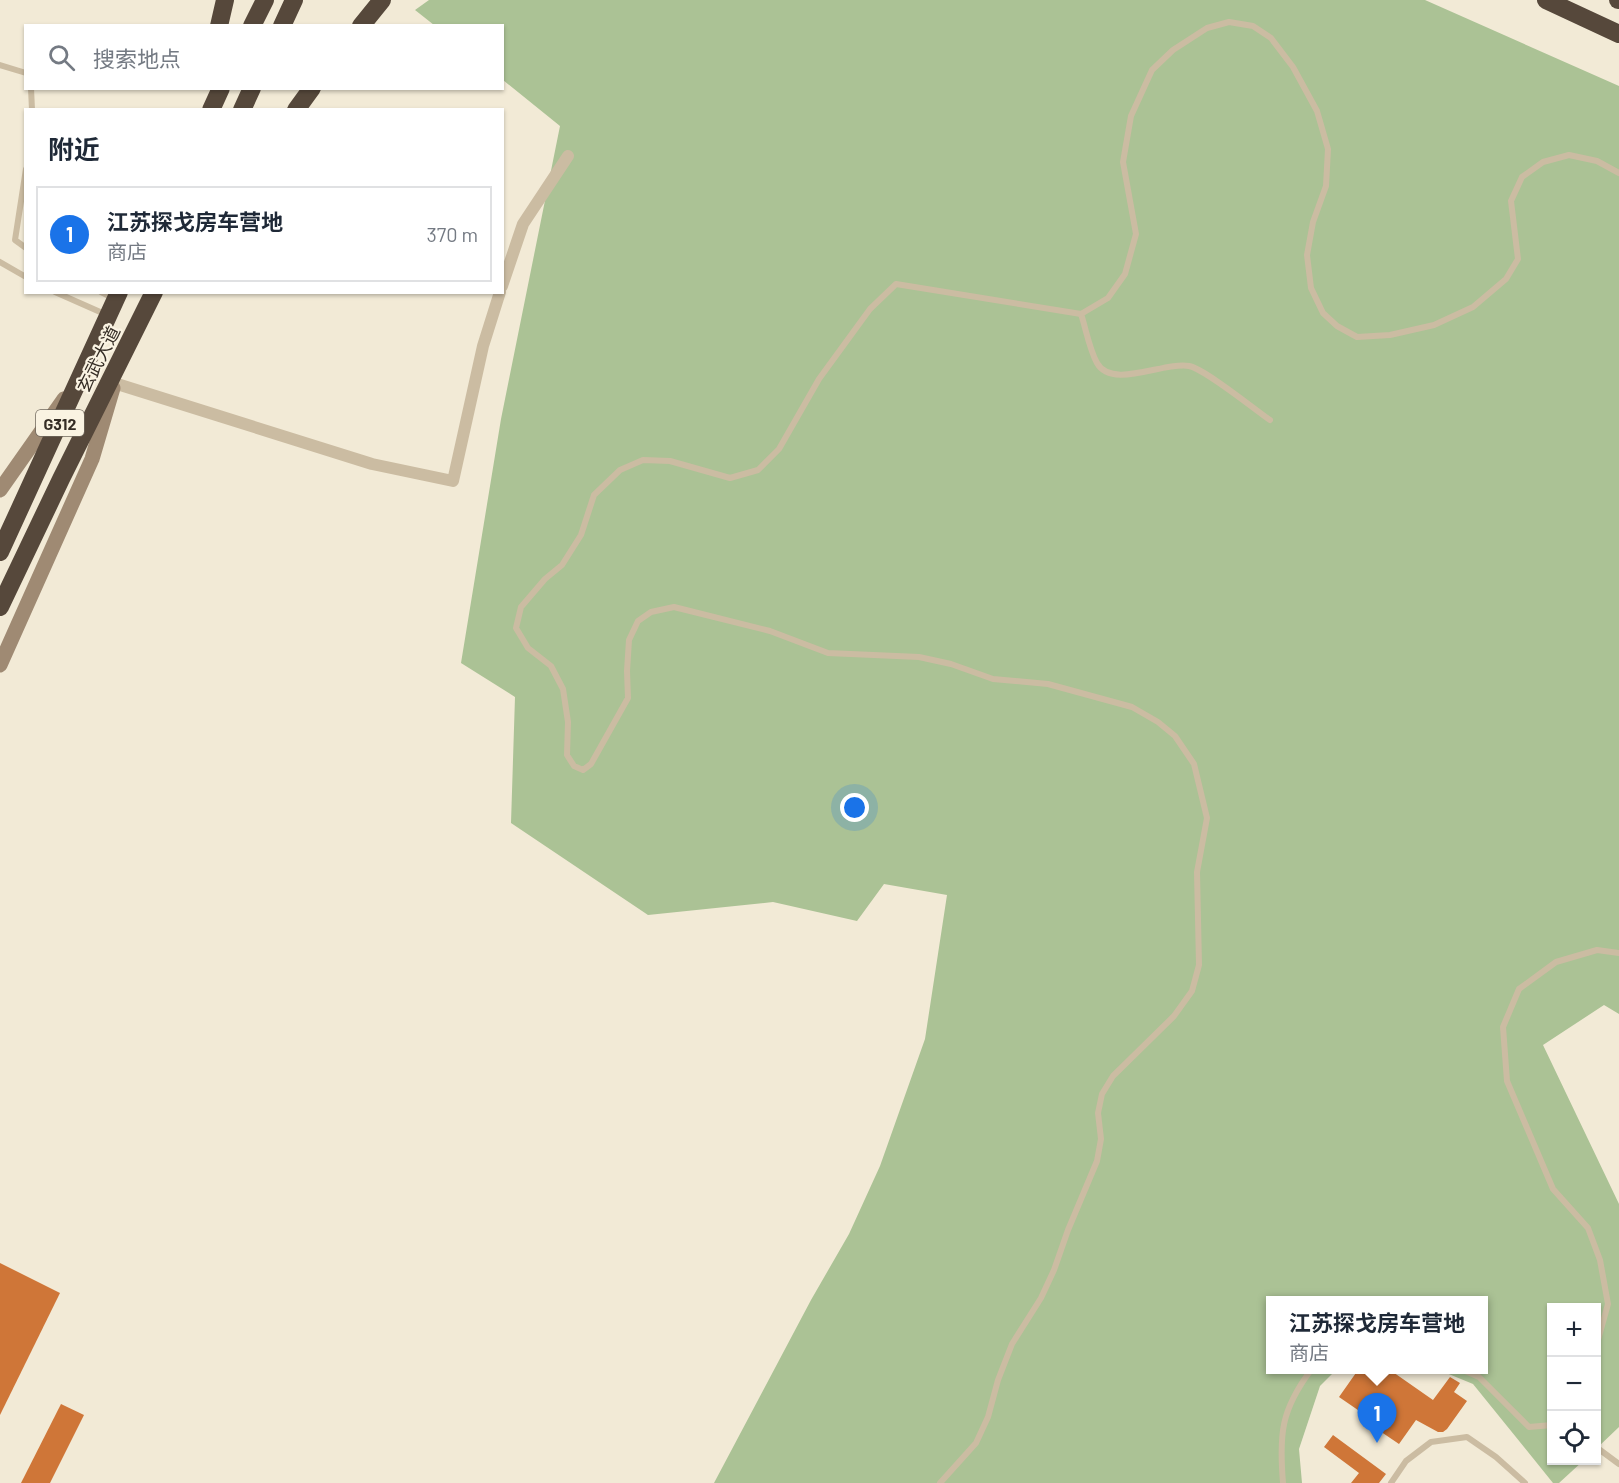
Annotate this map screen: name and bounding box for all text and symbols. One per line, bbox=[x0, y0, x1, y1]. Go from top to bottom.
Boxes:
search box bbox=[24, 24, 504, 90]
icon: search bbox=[45, 41, 78, 74]
text: 搜索地点 bbox=[93, 45, 181, 71]
text: 附近 bbox=[48, 133, 100, 164]
text: 江苏探戈房车营地 bbox=[107, 208, 283, 234]
text: 1 bbox=[66, 222, 73, 246]
text: 370 m bbox=[426, 222, 478, 246]
text: 商店 bbox=[107, 239, 147, 263]
street label: 玄武大道 bbox=[72, 322, 124, 396]
road number: G312 bbox=[36, 410, 84, 436]
your location bbox=[840, 793, 869, 822]
popup bbox=[1266, 1296, 1488, 1374]
map controls bbox=[1547, 1303, 1601, 1465]
button: + bbox=[1547, 1303, 1601, 1357]
text: 江苏探戈房车营地 bbox=[1289, 1309, 1465, 1335]
text: 商店 bbox=[1289, 1340, 1329, 1364]
button: − bbox=[1547, 1357, 1601, 1411]
pin: 1 bbox=[1358, 1394, 1396, 1443]
button: locate bbox=[1547, 1411, 1601, 1465]

